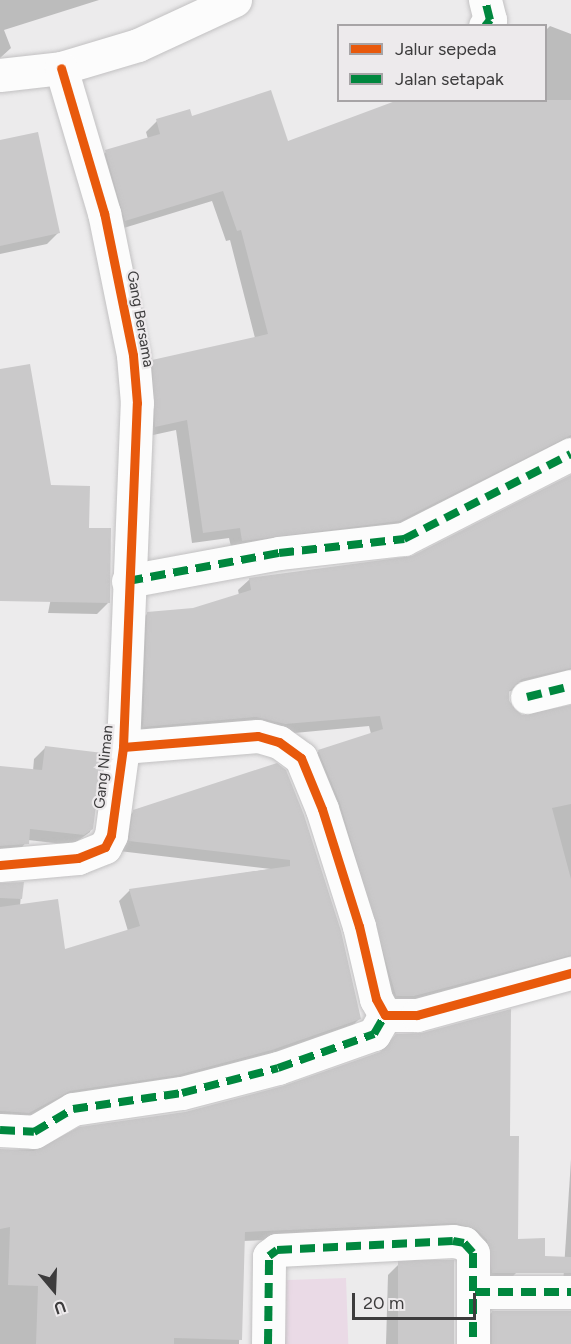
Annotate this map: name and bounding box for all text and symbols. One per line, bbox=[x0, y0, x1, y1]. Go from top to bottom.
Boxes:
legend bbox=[337, 24, 547, 102]
text: Jalur sepeda bbox=[395, 38, 496, 60]
text: Jalan setapak bbox=[395, 68, 504, 90]
street label: Gang Bersama bbox=[123, 269, 157, 369]
street label: Gang Niman bbox=[91, 724, 117, 810]
north arrow bbox=[24, 1260, 84, 1320]
scale bar bbox=[355, 1281, 480, 1319]
text: 20 m bbox=[363, 1292, 404, 1314]
text: U bbox=[52, 1297, 68, 1318]

